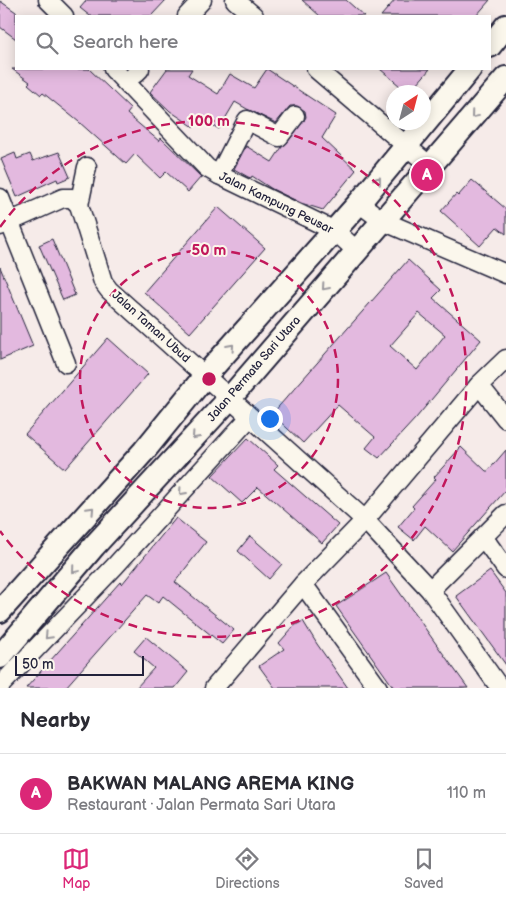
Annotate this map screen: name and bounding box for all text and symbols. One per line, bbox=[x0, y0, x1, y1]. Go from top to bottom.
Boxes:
search box bbox=[15, 15, 491, 70]
icon: search bbox=[33, 29, 61, 57]
text: Search here bbox=[73, 31, 178, 54]
north arrow bbox=[386, 85, 431, 130]
one-way arrow bbox=[472, 109, 480, 118]
text: 100 m bbox=[188, 112, 230, 131]
pin: A bbox=[411, 156, 443, 194]
street label: Jalan Kampung Peusar bbox=[217, 169, 336, 237]
one-way arrow bbox=[372, 177, 380, 186]
text: 50 m bbox=[192, 241, 227, 260]
one-way arrow bbox=[322, 282, 331, 291]
street label: Jalan Taman Ubud bbox=[109, 288, 193, 366]
street label: Jalan Permata Sari Utara bbox=[204, 313, 304, 425]
one-way arrow bbox=[226, 344, 235, 353]
centre of rings bbox=[200, 370, 218, 388]
your location bbox=[257, 406, 283, 432]
one-way arrow bbox=[192, 430, 201, 439]
one-way arrow bbox=[179, 486, 188, 495]
one-way arrow bbox=[85, 507, 94, 516]
one-way arrow bbox=[71, 564, 80, 573]
one-way arrow bbox=[45, 631, 54, 640]
scale bar bbox=[15, 653, 144, 676]
text: 50 m bbox=[22, 656, 54, 673]
text: Nearby bbox=[20, 708, 90, 733]
text: BAKWAN MALANG AREMA KING bbox=[67, 773, 354, 796]
text: A bbox=[31, 784, 41, 803]
text: 110 m bbox=[447, 784, 486, 803]
text: Restaurant · Jalan Permata Sari Utara bbox=[67, 796, 336, 815]
tab: Map bbox=[62, 845, 91, 892]
tab: Directions bbox=[215, 845, 280, 892]
tab: Saved bbox=[404, 845, 444, 892]

